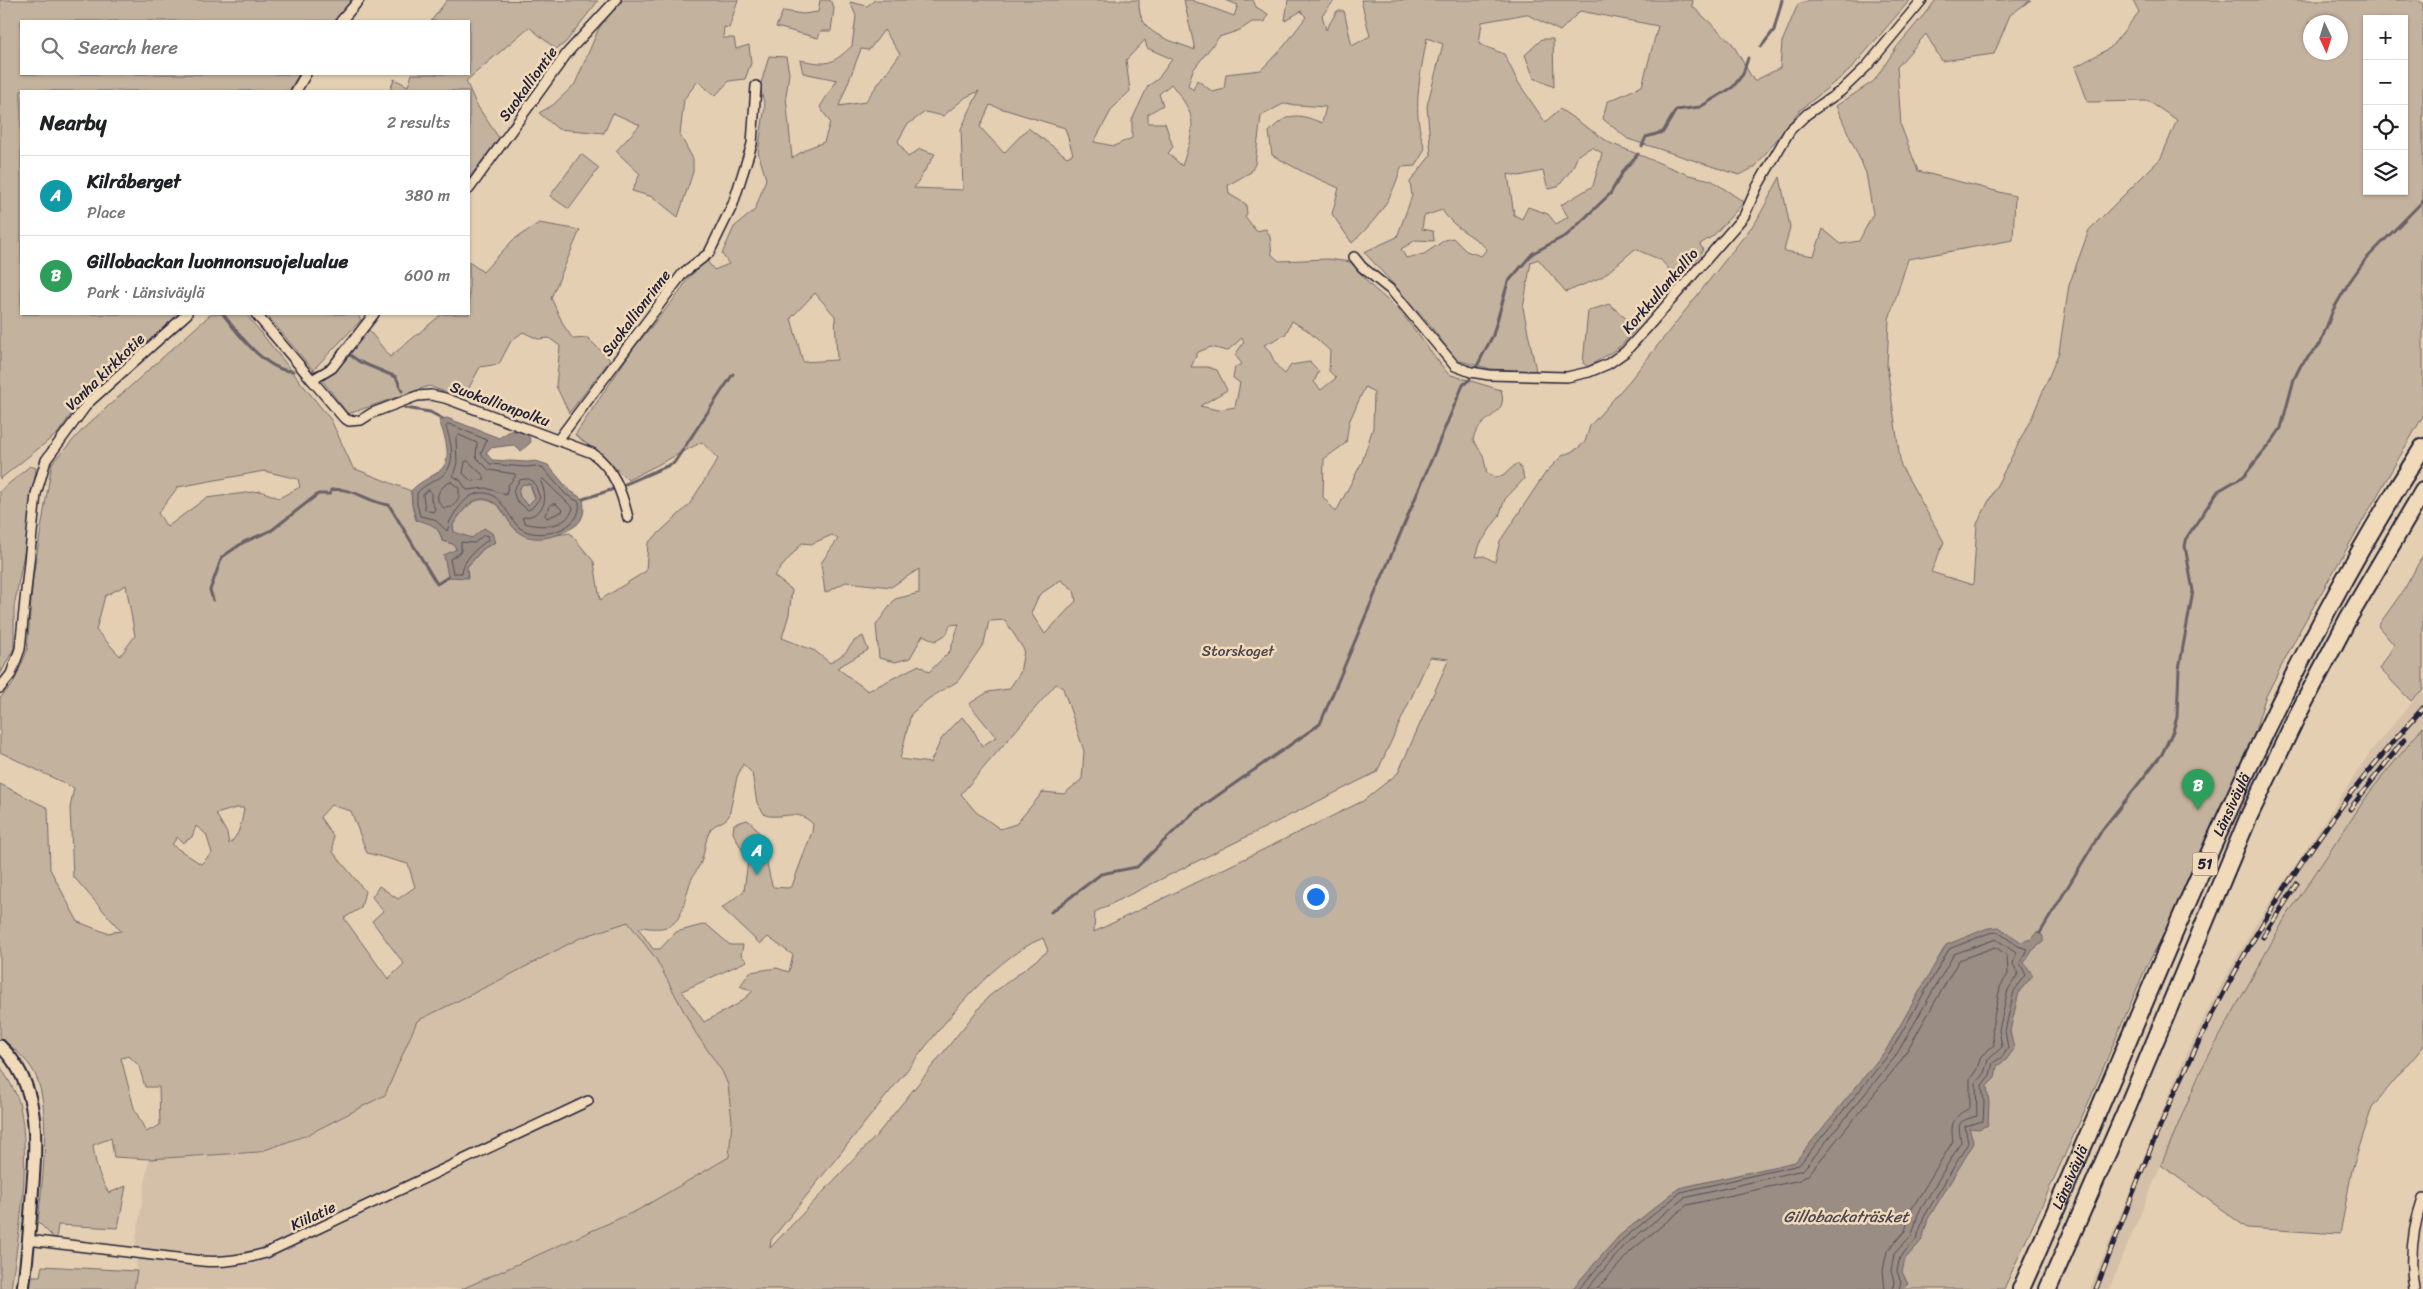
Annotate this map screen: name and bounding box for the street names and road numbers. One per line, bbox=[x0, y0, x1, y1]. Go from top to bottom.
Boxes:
street label: Suokalliontie bbox=[492, 41, 564, 127]
street label: Korkkullankallio bbox=[1615, 242, 1705, 340]
street label: Suokallionrinne bbox=[595, 264, 678, 362]
street label: Vanha kirkkotie bbox=[59, 327, 151, 417]
street label: Suokallionpolku bbox=[446, 374, 554, 434]
street label: Länsiväylä bbox=[2205, 768, 2258, 841]
road number: 51 bbox=[2192, 852, 2218, 876]
street label: Länsiväylä bbox=[2045, 1141, 2095, 1214]
street label: Kiilatie bbox=[286, 1194, 340, 1238]

